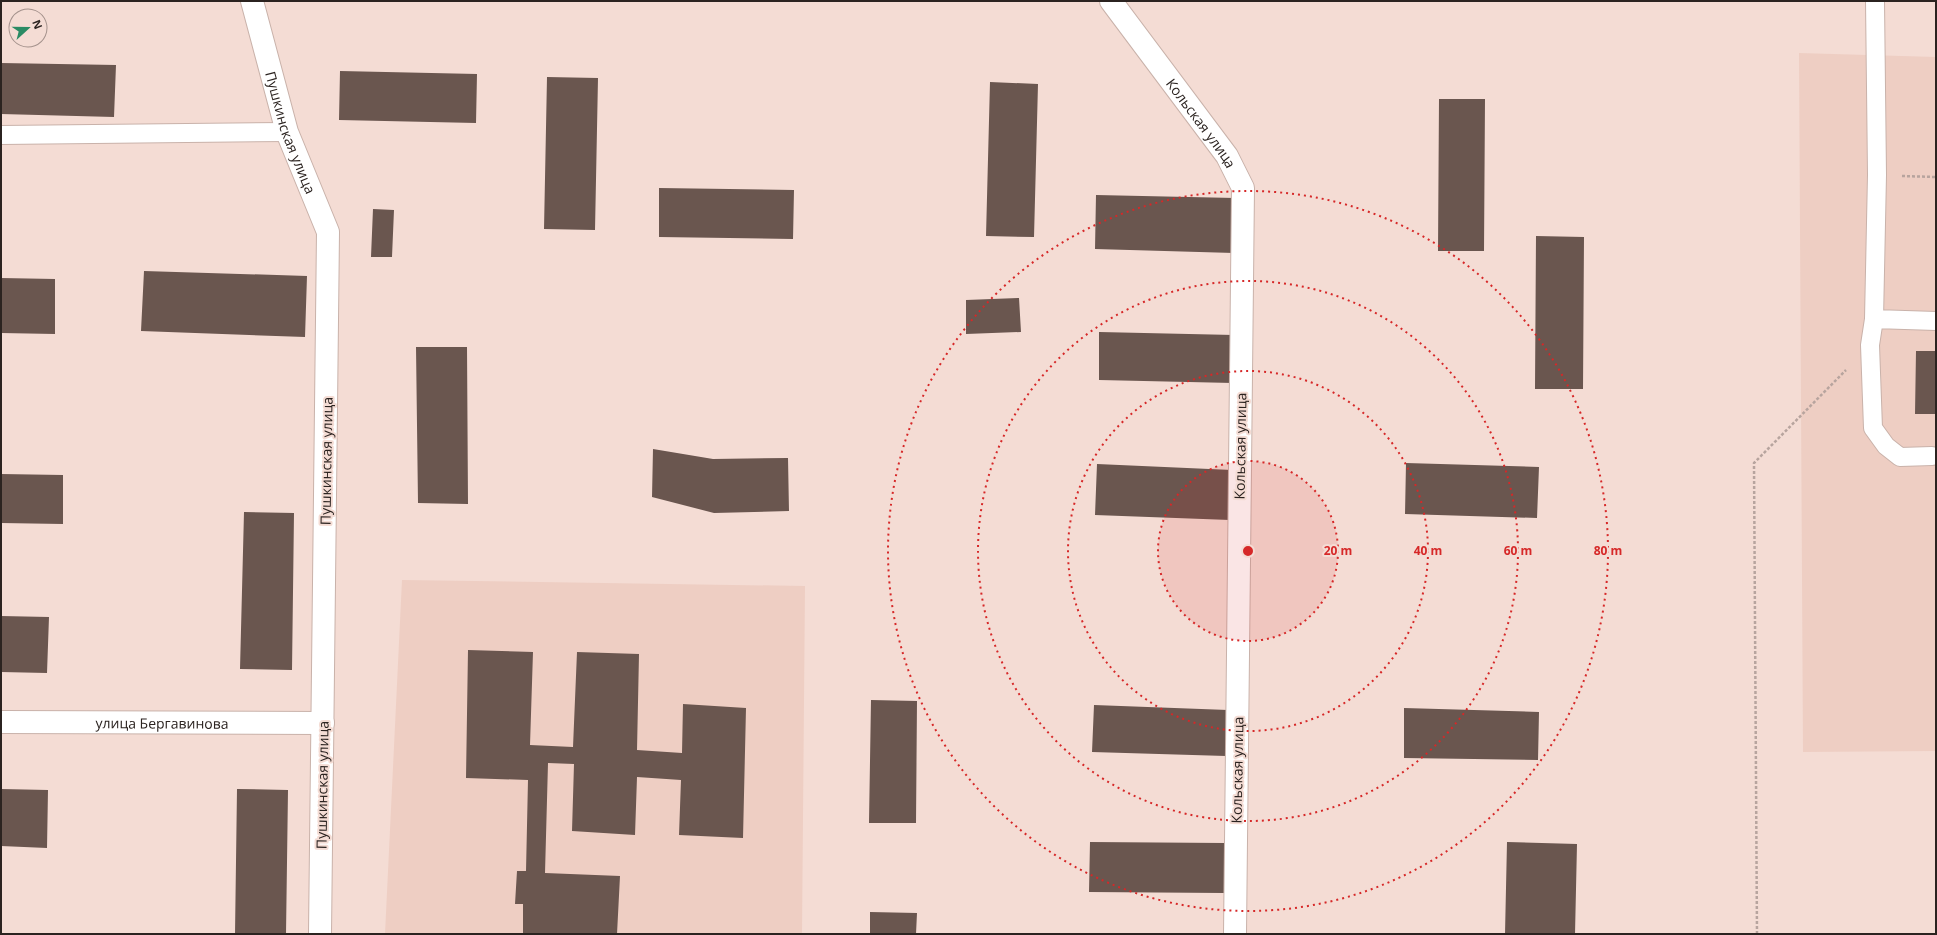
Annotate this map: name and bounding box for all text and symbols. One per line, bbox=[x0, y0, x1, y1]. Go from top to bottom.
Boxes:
north arrow bbox=[8, 8, 48, 48]
text: N bbox=[29, 17, 46, 31]
street label: Пушкинская улица bbox=[262, 69, 321, 196]
street label: Кольская улица bbox=[1162, 74, 1241, 171]
street label: Кольская улица bbox=[1230, 392, 1250, 500]
street label: Пушкинская улица bbox=[315, 397, 337, 525]
text: 20 m bbox=[1324, 542, 1352, 559]
text: 40 m bbox=[1414, 542, 1442, 559]
text: 60 m bbox=[1504, 542, 1532, 559]
text: 80 m bbox=[1594, 542, 1622, 559]
centre of rings bbox=[1241, 544, 1255, 558]
street label: улица Бергавинова bbox=[95, 713, 229, 732]
street label: Кольская улица bbox=[1227, 716, 1247, 824]
street label: Пушкинская улица bbox=[311, 721, 333, 849]

